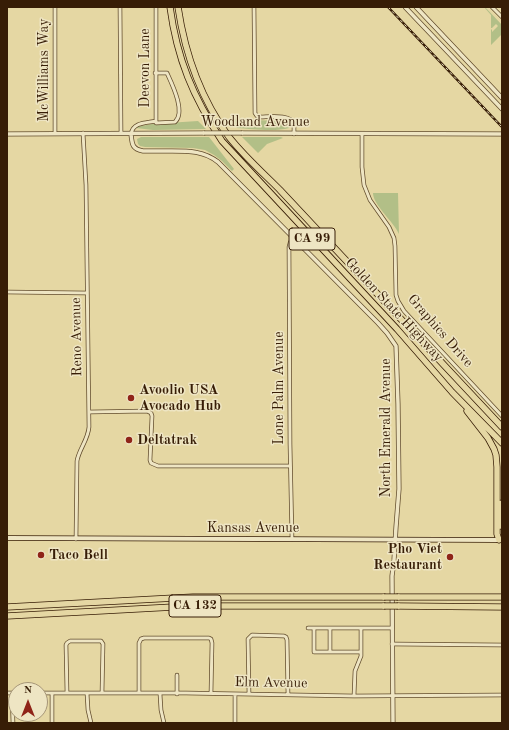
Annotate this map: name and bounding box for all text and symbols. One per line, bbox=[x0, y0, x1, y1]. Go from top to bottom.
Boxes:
street label: McWilliams Way bbox=[36, 18, 52, 122]
street label: Deevon Lane bbox=[137, 28, 153, 108]
street label: Woodland Avenue bbox=[201, 114, 309, 130]
road number: CA 99 bbox=[289, 228, 335, 250]
street label: Golden State Highway bbox=[341, 254, 447, 366]
street label: Graphics Drive bbox=[404, 291, 476, 371]
street label: Reno Avenue bbox=[68, 297, 86, 377]
street label: Lone Palm Avenue bbox=[271, 331, 287, 445]
street label: North Emerald Avenue bbox=[378, 358, 394, 498]
place label: Avoolio USA Avocado Hub bbox=[139, 382, 221, 414]
marker: Avoolio USA Avocado Hub bbox=[126, 393, 136, 403]
place label: Deltatrak bbox=[137, 432, 197, 448]
marker: Deltatrak bbox=[124, 435, 134, 445]
street label: Kansas Avenue bbox=[207, 520, 299, 536]
place label: Pho Viet Restaurant bbox=[373, 541, 442, 574]
place label: Taco Bell bbox=[49, 547, 108, 563]
marker: Taco Bell bbox=[36, 550, 46, 560]
marker: Pho Viet Restaurant bbox=[445, 552, 455, 562]
road number: CA 132 bbox=[169, 595, 221, 617]
street label: Elm Avenue bbox=[234, 674, 308, 692]
north arrow bbox=[8, 682, 48, 722]
text: N bbox=[24, 685, 32, 696]

